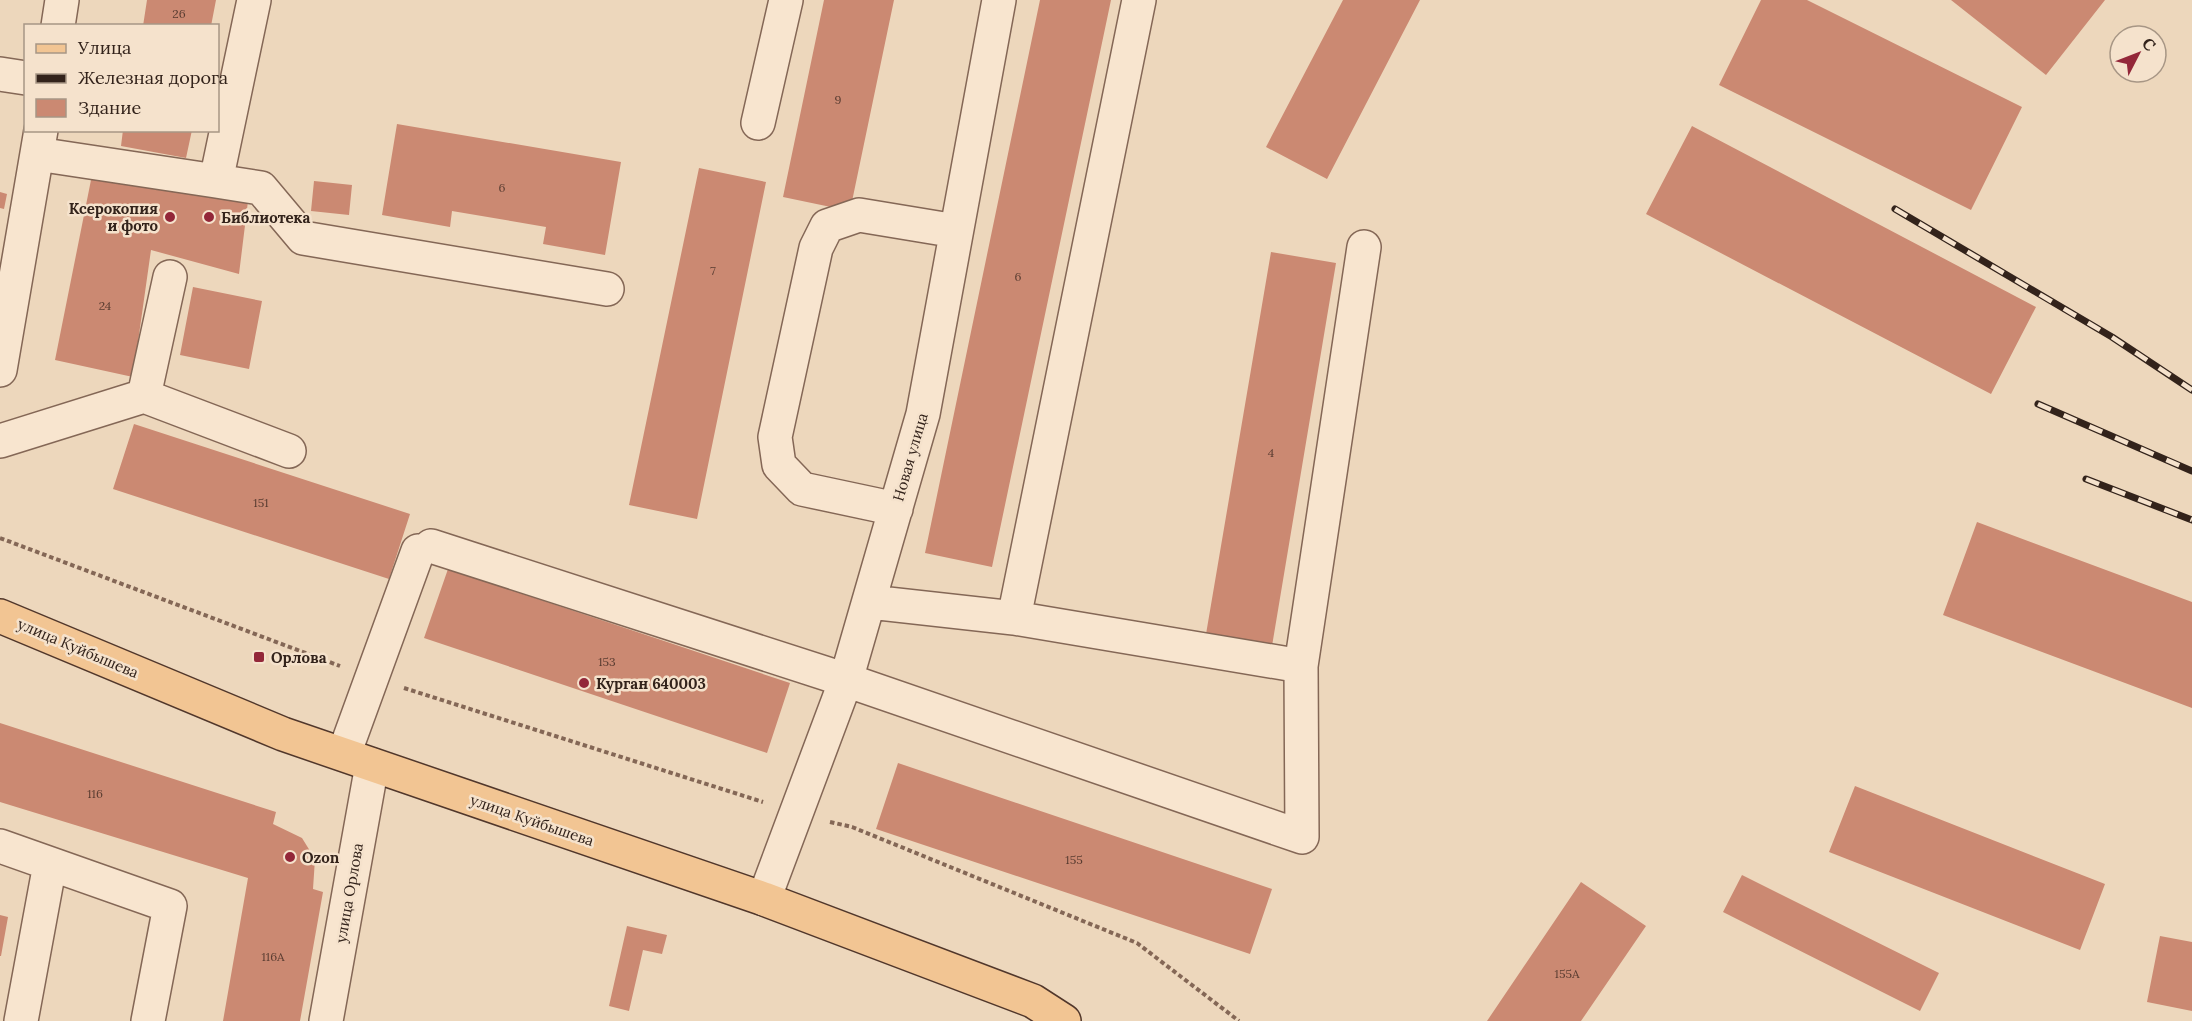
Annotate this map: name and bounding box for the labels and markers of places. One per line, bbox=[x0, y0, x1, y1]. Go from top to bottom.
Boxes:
place label: Ксерокопия и фото bbox=[69, 199, 158, 235]
place label: Библиотека bbox=[221, 208, 310, 227]
marker: Ксерокопия и фото bbox=[163, 210, 177, 224]
marker: Библиотека bbox=[202, 210, 216, 224]
place label: Орлова bbox=[271, 648, 327, 667]
marker: Орлова bbox=[252, 650, 266, 664]
place label: Курган 640003 bbox=[596, 674, 706, 693]
marker: Курган 640003 bbox=[577, 676, 591, 690]
place label: Ozon bbox=[302, 848, 340, 867]
marker: Ozon bbox=[283, 850, 297, 864]

